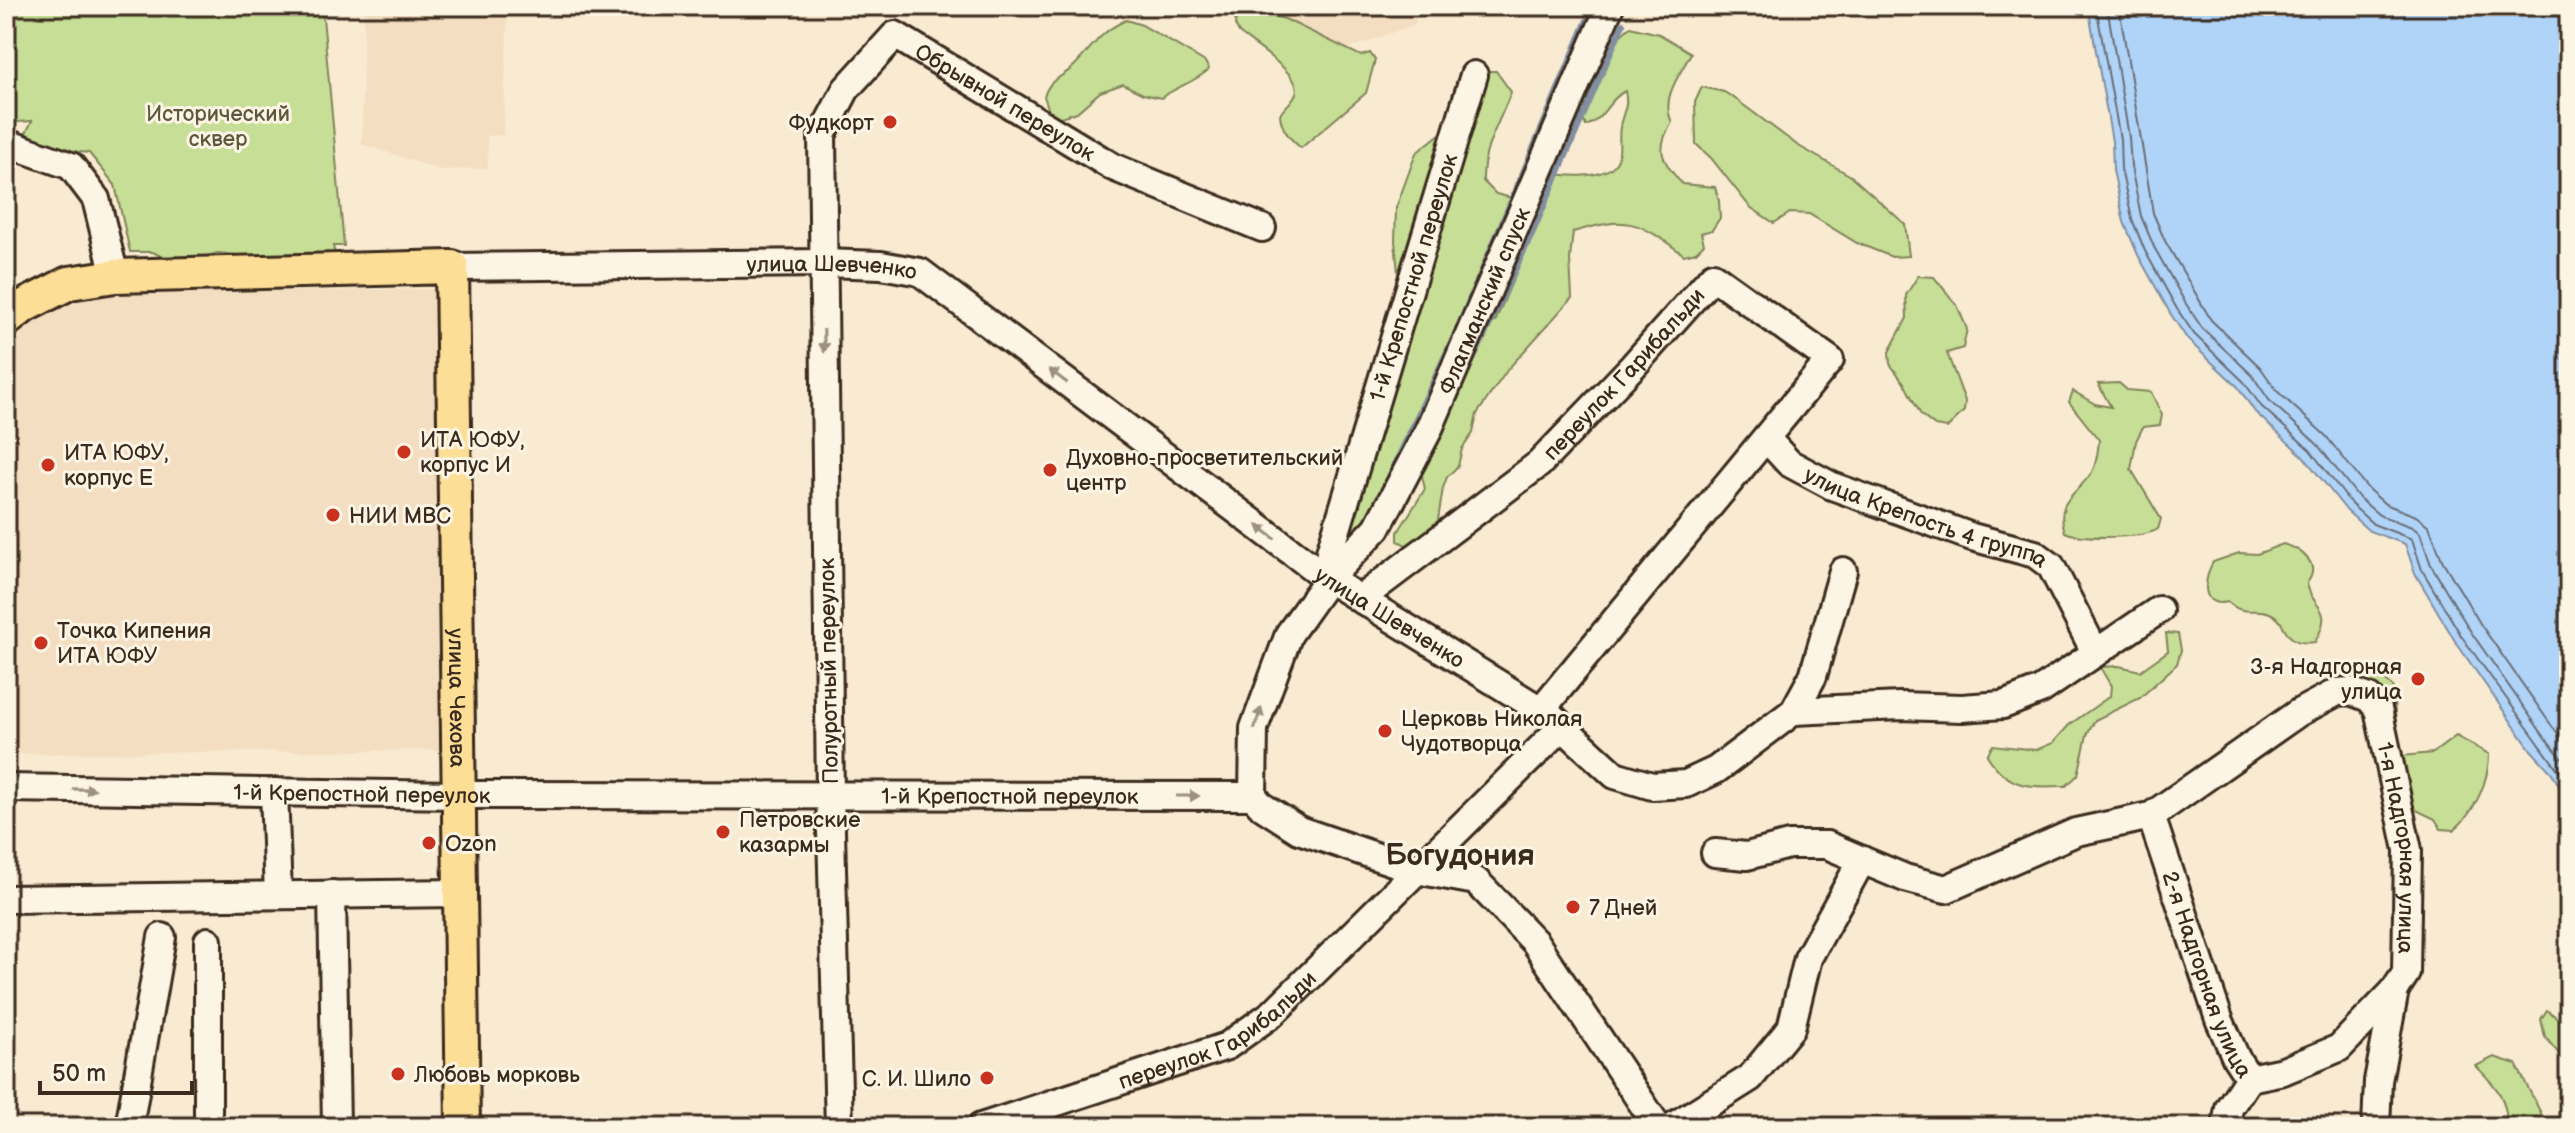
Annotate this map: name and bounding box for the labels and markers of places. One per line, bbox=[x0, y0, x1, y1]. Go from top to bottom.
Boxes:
place label: Фудкорт bbox=[788, 110, 875, 137]
marker: Фудкорт bbox=[881, 113, 899, 131]
place label: ИТА ЮФУ, корпус И bbox=[420, 427, 525, 479]
place label: ИТА ЮФУ, корпус Е bbox=[64, 440, 169, 492]
marker: ИТА ЮФУ, корпус И bbox=[395, 443, 413, 461]
place label: Духовно-просветительский центр bbox=[1066, 445, 1343, 497]
marker: ИТА ЮФУ, корпус Е bbox=[39, 456, 57, 474]
marker: Духовно-просветительский центр bbox=[1041, 461, 1059, 479]
place label: НИИ МВС bbox=[349, 503, 451, 530]
marker: НИИ МВС bbox=[324, 506, 342, 524]
place label: Точка Кипения ИТА ЮФУ bbox=[57, 618, 211, 670]
marker: Точка Кипения ИТА ЮФУ bbox=[32, 634, 50, 652]
place label: 3-я Надгорная улица bbox=[2250, 654, 2402, 706]
marker: 3-я Надгорная улица bbox=[2409, 670, 2427, 688]
place label: Церковь Николая Чудотворца bbox=[1401, 706, 1583, 758]
marker: Церковь Николая Чудотворца bbox=[1376, 722, 1394, 740]
place label: Петровские казармы bbox=[739, 807, 860, 859]
marker: Петровские казармы bbox=[714, 823, 732, 841]
place label: Ozon bbox=[445, 831, 497, 858]
marker: Ozon bbox=[420, 834, 438, 852]
place label: 7 Дней bbox=[1589, 895, 1657, 922]
marker: 7 Дней bbox=[1564, 898, 1582, 916]
place label: Любовь морковь bbox=[413, 1062, 580, 1089]
marker: Любовь морковь bbox=[389, 1065, 407, 1083]
place label: С. И. Шило bbox=[862, 1066, 971, 1093]
marker: С. И. Шило bbox=[978, 1069, 996, 1087]

